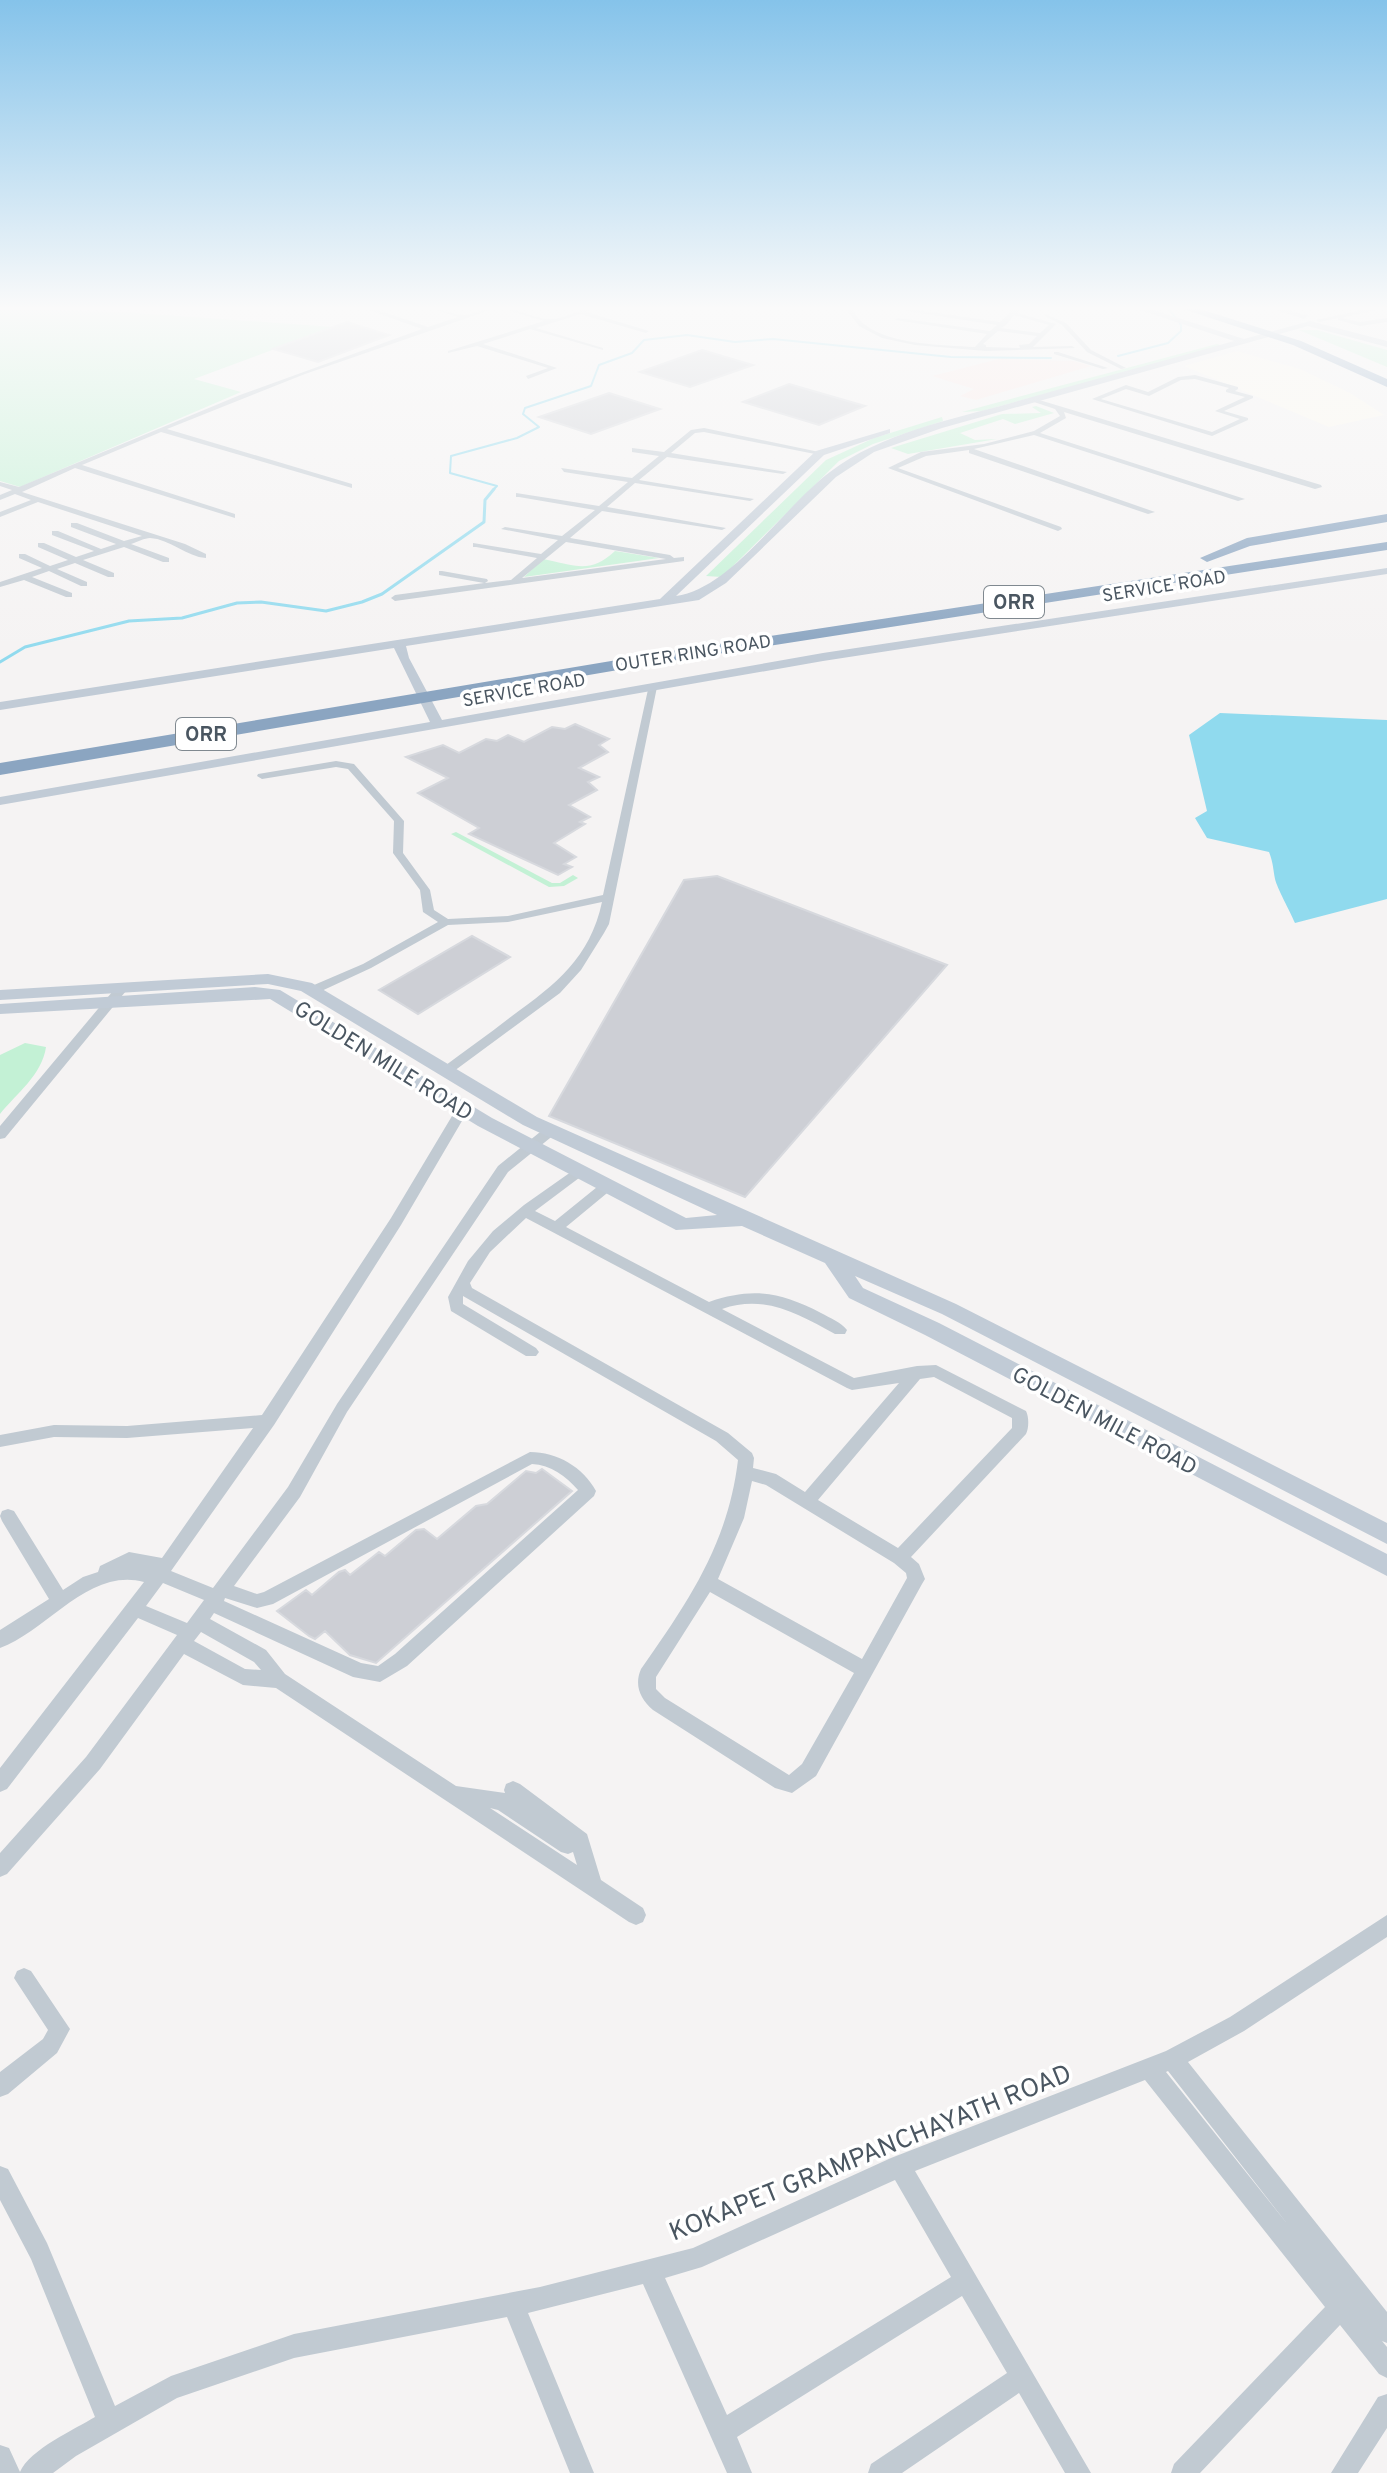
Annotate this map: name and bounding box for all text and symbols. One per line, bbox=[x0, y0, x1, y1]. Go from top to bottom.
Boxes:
street label: SERVICE ROAD bbox=[1101, 566, 1228, 609]
road number: ORR bbox=[984, 586, 1044, 618]
street label: OUTER RING ROAD bbox=[614, 631, 773, 678]
street label: SERVICE ROAD bbox=[461, 669, 588, 714]
road number: ORR bbox=[176, 718, 236, 750]
street label: GOLDEN MILE ROAD bbox=[288, 996, 477, 1128]
street label: GOLDEN MILE ROAD bbox=[1007, 1362, 1201, 1482]
street label: KOKAPET GRAMPANCHAYATH ROAD bbox=[665, 2058, 1077, 2250]

